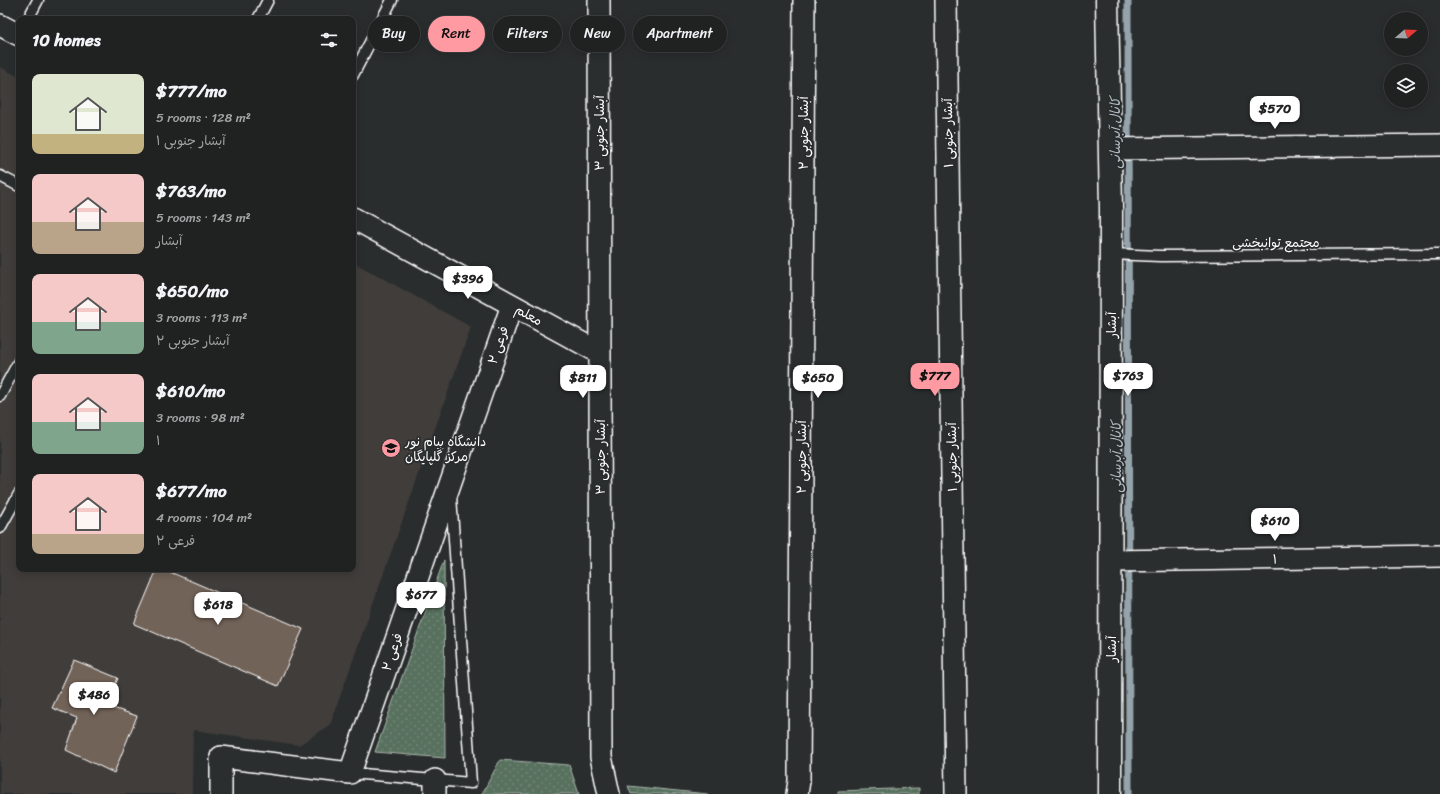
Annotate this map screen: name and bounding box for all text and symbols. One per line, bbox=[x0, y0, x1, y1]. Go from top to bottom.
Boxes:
north arrow bbox=[1384, 12, 1428, 56]
map controls bbox=[1384, 12, 1428, 108]
chip: Buy bbox=[368, 16, 420, 52]
chip: Rent bbox=[428, 16, 485, 52]
chip: Filters bbox=[493, 16, 562, 52]
chip: New bbox=[570, 16, 625, 52]
chip: Apartment bbox=[633, 16, 727, 52]
text: 10 homes bbox=[32, 25, 101, 55]
icon: filters bbox=[318, 29, 340, 51]
button: layers bbox=[1384, 64, 1428, 108]
text: $777/mo bbox=[156, 76, 227, 106]
icon: home bbox=[64, 90, 112, 138]
water label: کانال آبرسانی bbox=[1103, 94, 1128, 169]
street label: آبشار جنوبی ۳ bbox=[588, 95, 611, 171]
street label: آبشار جنوبی ۲ bbox=[792, 95, 815, 170]
pin: $570 bbox=[1251, 96, 1299, 130]
street label: آبشار جنوبی ۱ bbox=[936, 97, 960, 168]
text: $570 bbox=[1259, 97, 1291, 120]
text: 5 rooms · 128 m² bbox=[156, 106, 251, 129]
text: آبشار جنوبی ۱ bbox=[156, 129, 225, 152]
text: $763/mo bbox=[156, 176, 226, 206]
icon: home bbox=[64, 190, 112, 238]
text: 5 rooms · 143 m² bbox=[156, 206, 251, 229]
text: آبشار bbox=[156, 229, 182, 252]
street label: مجتمع توانبخشى bbox=[1232, 231, 1320, 254]
pin: $396 bbox=[444, 266, 492, 300]
text: $396 bbox=[452, 267, 484, 290]
text: $650/mo bbox=[156, 276, 228, 306]
icon: home bbox=[64, 290, 112, 338]
street label: معلم bbox=[511, 298, 547, 332]
text: 3 rooms · 113 m² bbox=[156, 306, 247, 329]
street label: آبشار bbox=[1100, 311, 1123, 339]
street label: فرعی ۲ bbox=[481, 323, 515, 367]
text: آبشار جنوبی ۲ bbox=[156, 329, 230, 352]
pin: $777 bbox=[911, 363, 959, 397]
pin: $763 bbox=[1104, 363, 1152, 397]
text: $777 bbox=[919, 364, 951, 387]
text: $763 bbox=[1113, 364, 1143, 387]
pin: $811 bbox=[559, 365, 607, 399]
pin: $650 bbox=[794, 365, 842, 399]
text: $811 bbox=[569, 366, 597, 389]
text: $650 bbox=[802, 366, 834, 389]
text: $610/mo bbox=[156, 376, 225, 406]
icon: home bbox=[64, 390, 112, 438]
text: 3 rooms · 98 m² bbox=[156, 406, 245, 429]
water label: کانال آبرسانی bbox=[1104, 418, 1129, 493]
street label: آبشار جنوبی ۳ bbox=[589, 419, 612, 495]
street label: آبشار جنوبی ۲ bbox=[790, 419, 813, 494]
street label: آبشار جنوبی ۱ bbox=[940, 421, 964, 492]
text: ۱ bbox=[156, 429, 161, 452]
place label: دانشگاه پیام نور مرکز گلپایگان bbox=[404, 430, 486, 468]
school or university icon: دانشگاه پیام نور مرکز گلپایگان bbox=[380, 437, 402, 459]
text: $677/mo bbox=[156, 476, 227, 506]
icon: home bbox=[64, 490, 112, 538]
text: 4 rooms · 104 m² bbox=[156, 506, 252, 529]
pin: $610 bbox=[1251, 508, 1299, 542]
text: $610 bbox=[1260, 509, 1290, 532]
text: فرعی ۲ bbox=[156, 529, 195, 552]
street label: ۱ bbox=[1272, 547, 1278, 571]
pin: $677 bbox=[397, 582, 445, 616]
text: $677 bbox=[406, 583, 436, 606]
pin: $618 bbox=[194, 592, 242, 626]
text: $618 bbox=[203, 593, 233, 616]
street label: فرعی ۲ bbox=[375, 630, 409, 674]
street label: آبشار bbox=[1100, 635, 1123, 663]
pin: $486 bbox=[70, 682, 118, 716]
text: $486 bbox=[78, 683, 110, 706]

